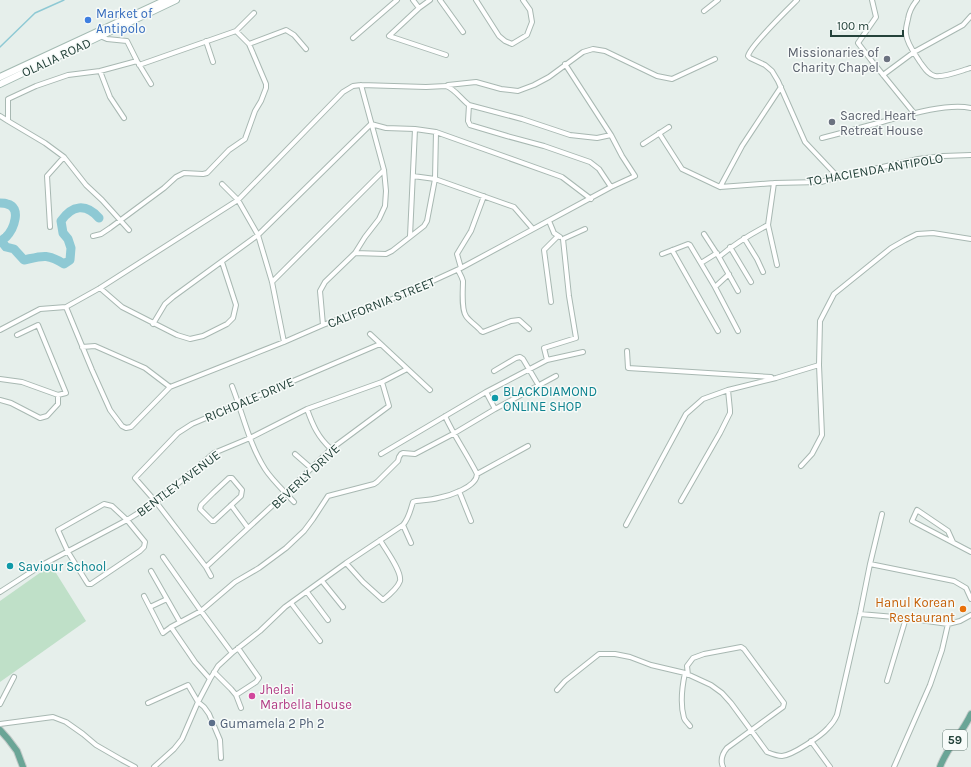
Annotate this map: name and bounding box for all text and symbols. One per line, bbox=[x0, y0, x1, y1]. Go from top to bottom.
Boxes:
place label: Market of Antipolo bbox=[96, 6, 153, 36]
scale bar bbox=[831, 12, 903, 38]
marker: Market of Antipolo bbox=[83, 15, 93, 25]
text: 100 m bbox=[837, 19, 869, 33]
street label: OLALIA ROAD bbox=[19, 35, 93, 80]
place label: Missionaries of Charity Chapel bbox=[788, 45, 880, 75]
marker: Missionaries of Charity Chapel bbox=[882, 54, 892, 64]
place label: Sacred Heart Retreat House bbox=[840, 108, 924, 138]
marker: Sacred Heart Retreat House bbox=[827, 117, 837, 127]
street label: TO HACIENDA ANTIPOLO bbox=[806, 150, 944, 189]
street label: CALIFORNIA STREET bbox=[325, 274, 438, 331]
street label: RICHDALE DRIVE bbox=[202, 374, 296, 425]
place label: BLACKDIAMOND ONLINE SHOP bbox=[503, 384, 597, 414]
marker: BLACKDIAMOND ONLINE SHOP bbox=[490, 393, 500, 403]
street label: BEVERLY DRIVE bbox=[268, 441, 343, 512]
street label: BENTLEY AVENUE bbox=[134, 447, 223, 520]
place label: Saviour School bbox=[18, 559, 106, 574]
marker: Saviour School bbox=[5, 561, 15, 571]
place label: Hanul Korean Restaurant bbox=[875, 595, 955, 625]
marker: Hanul Korean Restaurant bbox=[958, 604, 968, 614]
place label: Jhelai Marbella House bbox=[260, 682, 352, 712]
marker: Jhelai Marbella House bbox=[247, 691, 257, 701]
place label: Gumamela 2 Ph 2 bbox=[220, 716, 325, 731]
marker: Gumamela 2 Ph 2 bbox=[207, 718, 217, 728]
road number: 59 bbox=[943, 730, 967, 750]

